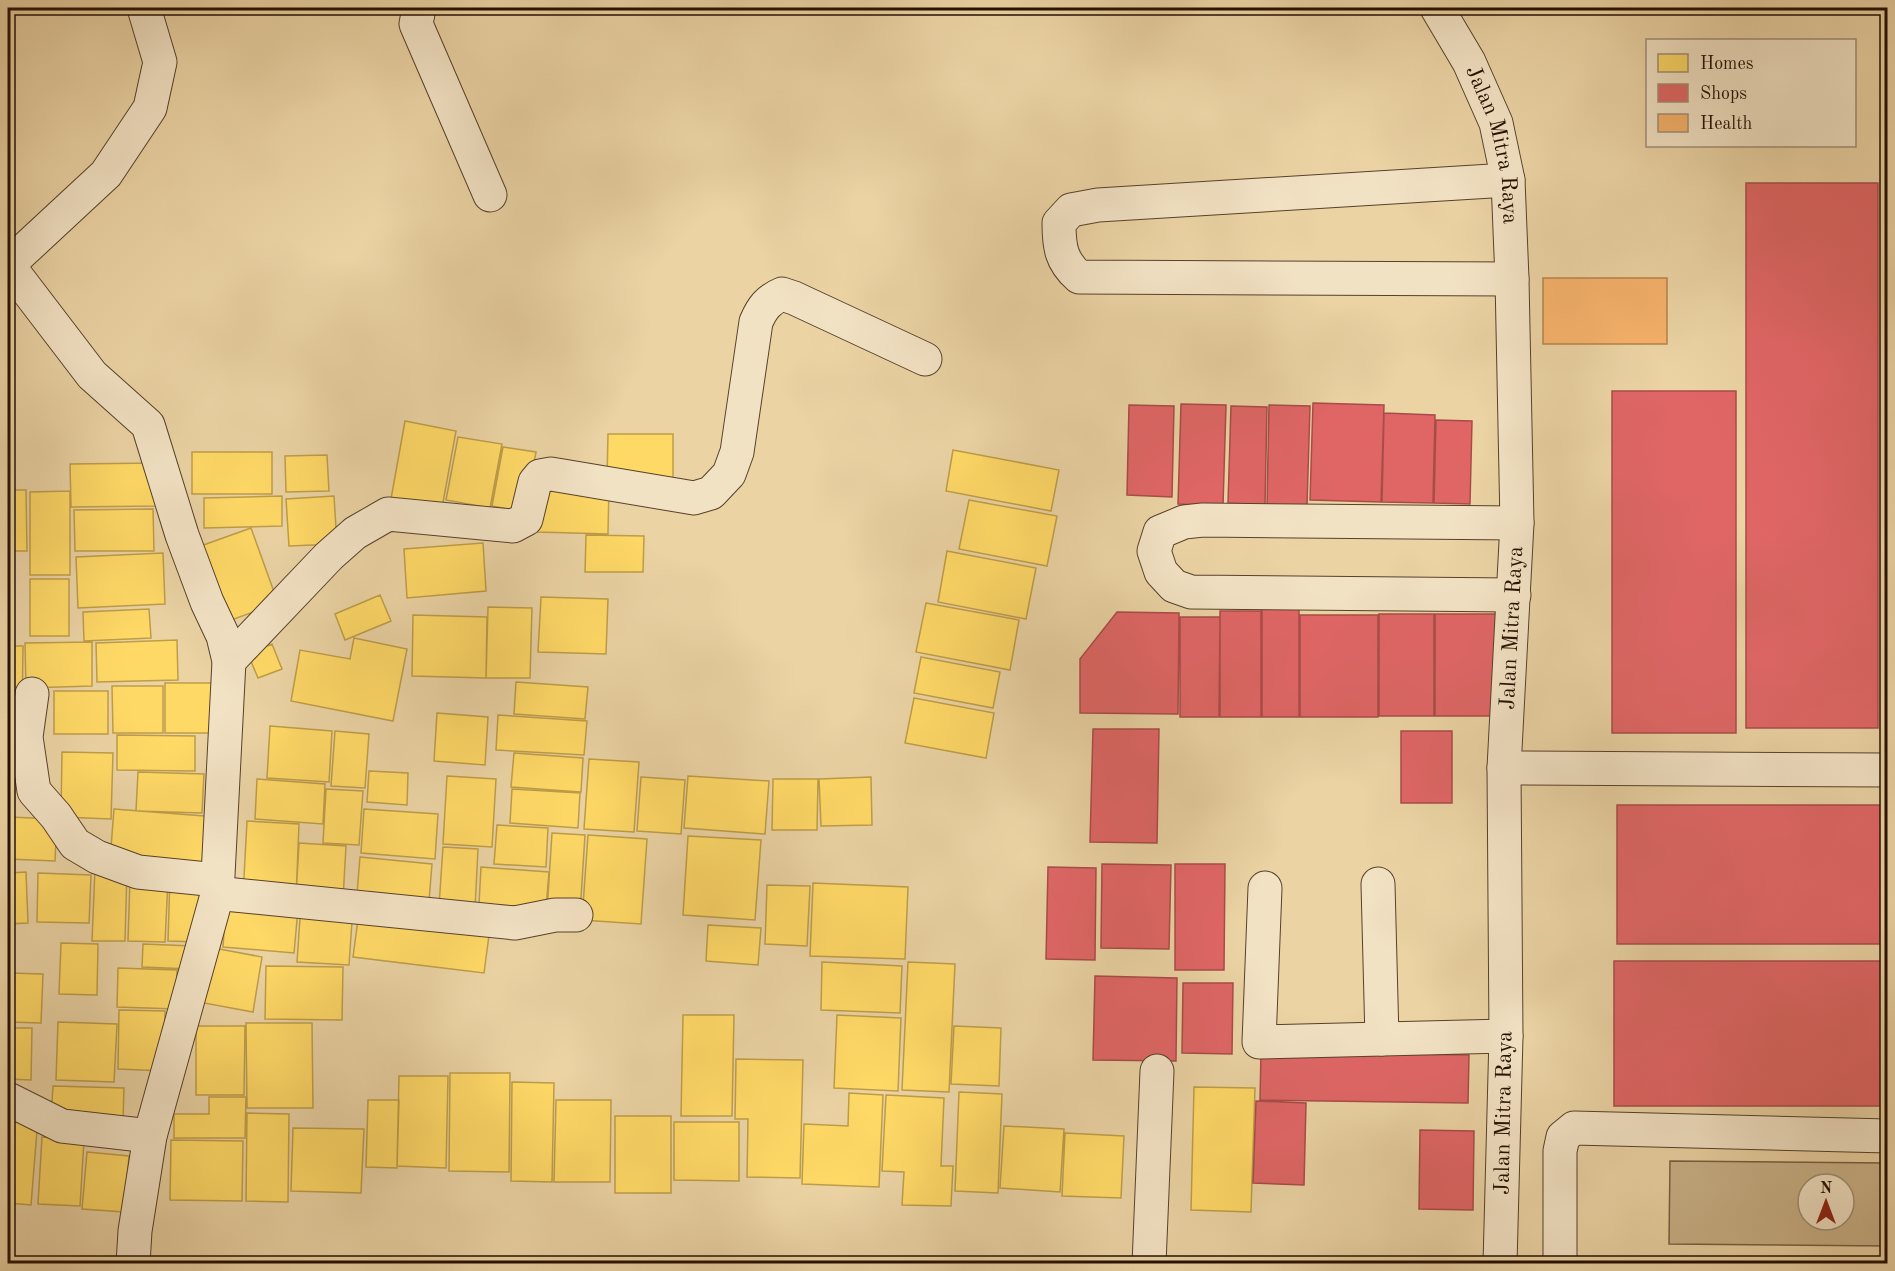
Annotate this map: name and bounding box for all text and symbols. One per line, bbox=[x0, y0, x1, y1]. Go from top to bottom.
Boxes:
legend bbox=[1646, 39, 1856, 147]
text: Homes bbox=[1700, 55, 1754, 73]
street label: Jalan Mitra Raya bbox=[1461, 62, 1521, 225]
text: Shops bbox=[1700, 85, 1747, 103]
text: Health bbox=[1700, 115, 1753, 133]
street label: Jalan Mitra Raya bbox=[1497, 546, 1527, 710]
street label: Jalan Mitra Raya bbox=[1492, 1031, 1516, 1195]
north arrow bbox=[1796, 1172, 1856, 1232]
text: N bbox=[1820, 1181, 1833, 1197]

